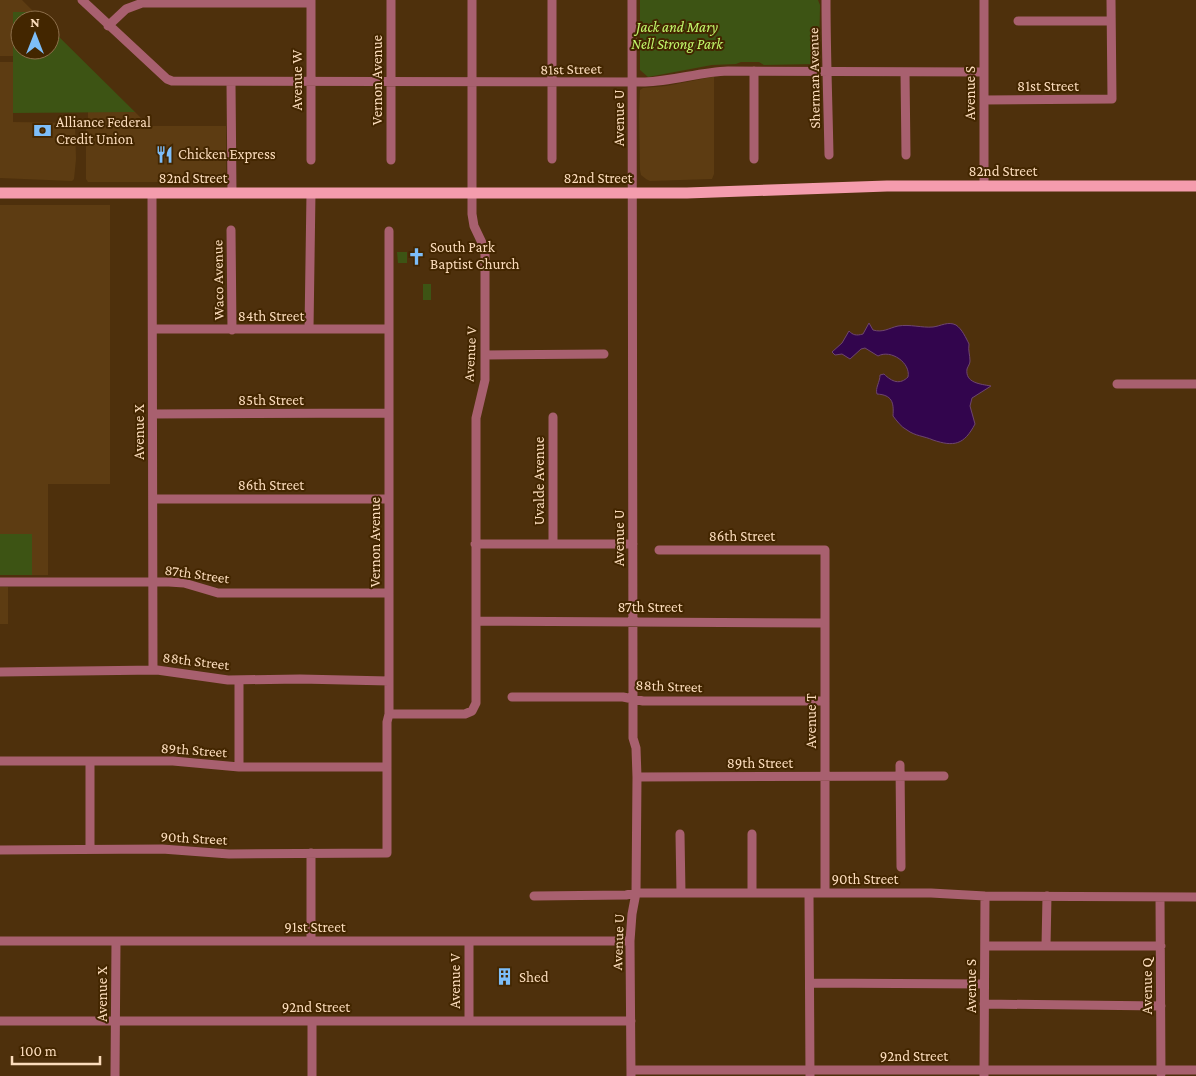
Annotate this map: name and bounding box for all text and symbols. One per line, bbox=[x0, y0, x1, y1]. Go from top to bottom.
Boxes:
north arrow bbox=[10, 10, 60, 60]
text: N bbox=[30, 14, 40, 30]
park label: Jack and Mary Nell Strong Park bbox=[631, 19, 724, 53]
street label: Sherman Avenue bbox=[805, 27, 823, 129]
street label: Vernon Avenue bbox=[369, 34, 385, 125]
street label: Avenue W bbox=[289, 49, 305, 110]
street label: 81st Street bbox=[540, 60, 603, 78]
street label: Avenue S bbox=[962, 66, 978, 120]
street label: 81st Street bbox=[1017, 78, 1080, 94]
street label: Avenue U bbox=[611, 89, 627, 146]
place label: Alliance Federal Credit Union bbox=[56, 114, 151, 147]
bank icon: Alliance Federal Credit Union bbox=[32, 121, 52, 141]
restaurant icon: Chicken Express bbox=[154, 144, 174, 164]
place label: Chicken Express bbox=[178, 146, 276, 163]
street label: 82nd Street bbox=[968, 163, 1039, 179]
street label: 82nd Street bbox=[158, 170, 229, 186]
street label: 82nd Street bbox=[563, 170, 634, 186]
street label: Waco Avenue bbox=[209, 239, 227, 320]
place label: South Park Baptist Church bbox=[430, 239, 520, 273]
church icon: South Park Baptist Church bbox=[406, 246, 426, 266]
street label: 84th Street bbox=[238, 308, 305, 324]
street label: Avenue V bbox=[461, 325, 479, 382]
street label: 85th Street bbox=[238, 392, 305, 408]
street label: Avenue X bbox=[131, 404, 147, 460]
street label: Uvalde Avenue bbox=[531, 436, 547, 525]
street label: 86th Street bbox=[238, 477, 305, 493]
street label: Vernon Avenue bbox=[367, 496, 383, 587]
street label: Avenue U bbox=[611, 509, 627, 566]
street label: 86th Street bbox=[709, 528, 776, 544]
street label: 87th Street bbox=[164, 562, 231, 587]
street label: 87th Street bbox=[617, 599, 684, 615]
street label: 88th Street bbox=[162, 649, 231, 673]
street label: 88th Street bbox=[635, 677, 704, 695]
street label: Avenue T bbox=[803, 693, 819, 749]
street label: 89th Street bbox=[160, 740, 229, 760]
street label: 89th Street bbox=[727, 755, 794, 771]
street label: 90th Street bbox=[160, 828, 229, 848]
street label: 90th Street bbox=[831, 871, 900, 887]
street label: Avenue U bbox=[609, 913, 627, 971]
street label: 91st Street bbox=[284, 919, 347, 935]
street label: Avenue V bbox=[447, 953, 463, 1009]
street label: Avenue Q bbox=[1139, 957, 1155, 1015]
street label: Avenue S bbox=[963, 959, 979, 1013]
street label: Avenue X bbox=[94, 966, 110, 1022]
building icon: Shed bbox=[495, 967, 515, 987]
place label: Shed bbox=[519, 969, 549, 985]
street label: 92nd Street bbox=[282, 999, 351, 1015]
scale bar bbox=[12, 1034, 100, 1066]
text: 100 m bbox=[20, 1043, 57, 1059]
street label: 92nd Street bbox=[880, 1048, 949, 1064]

